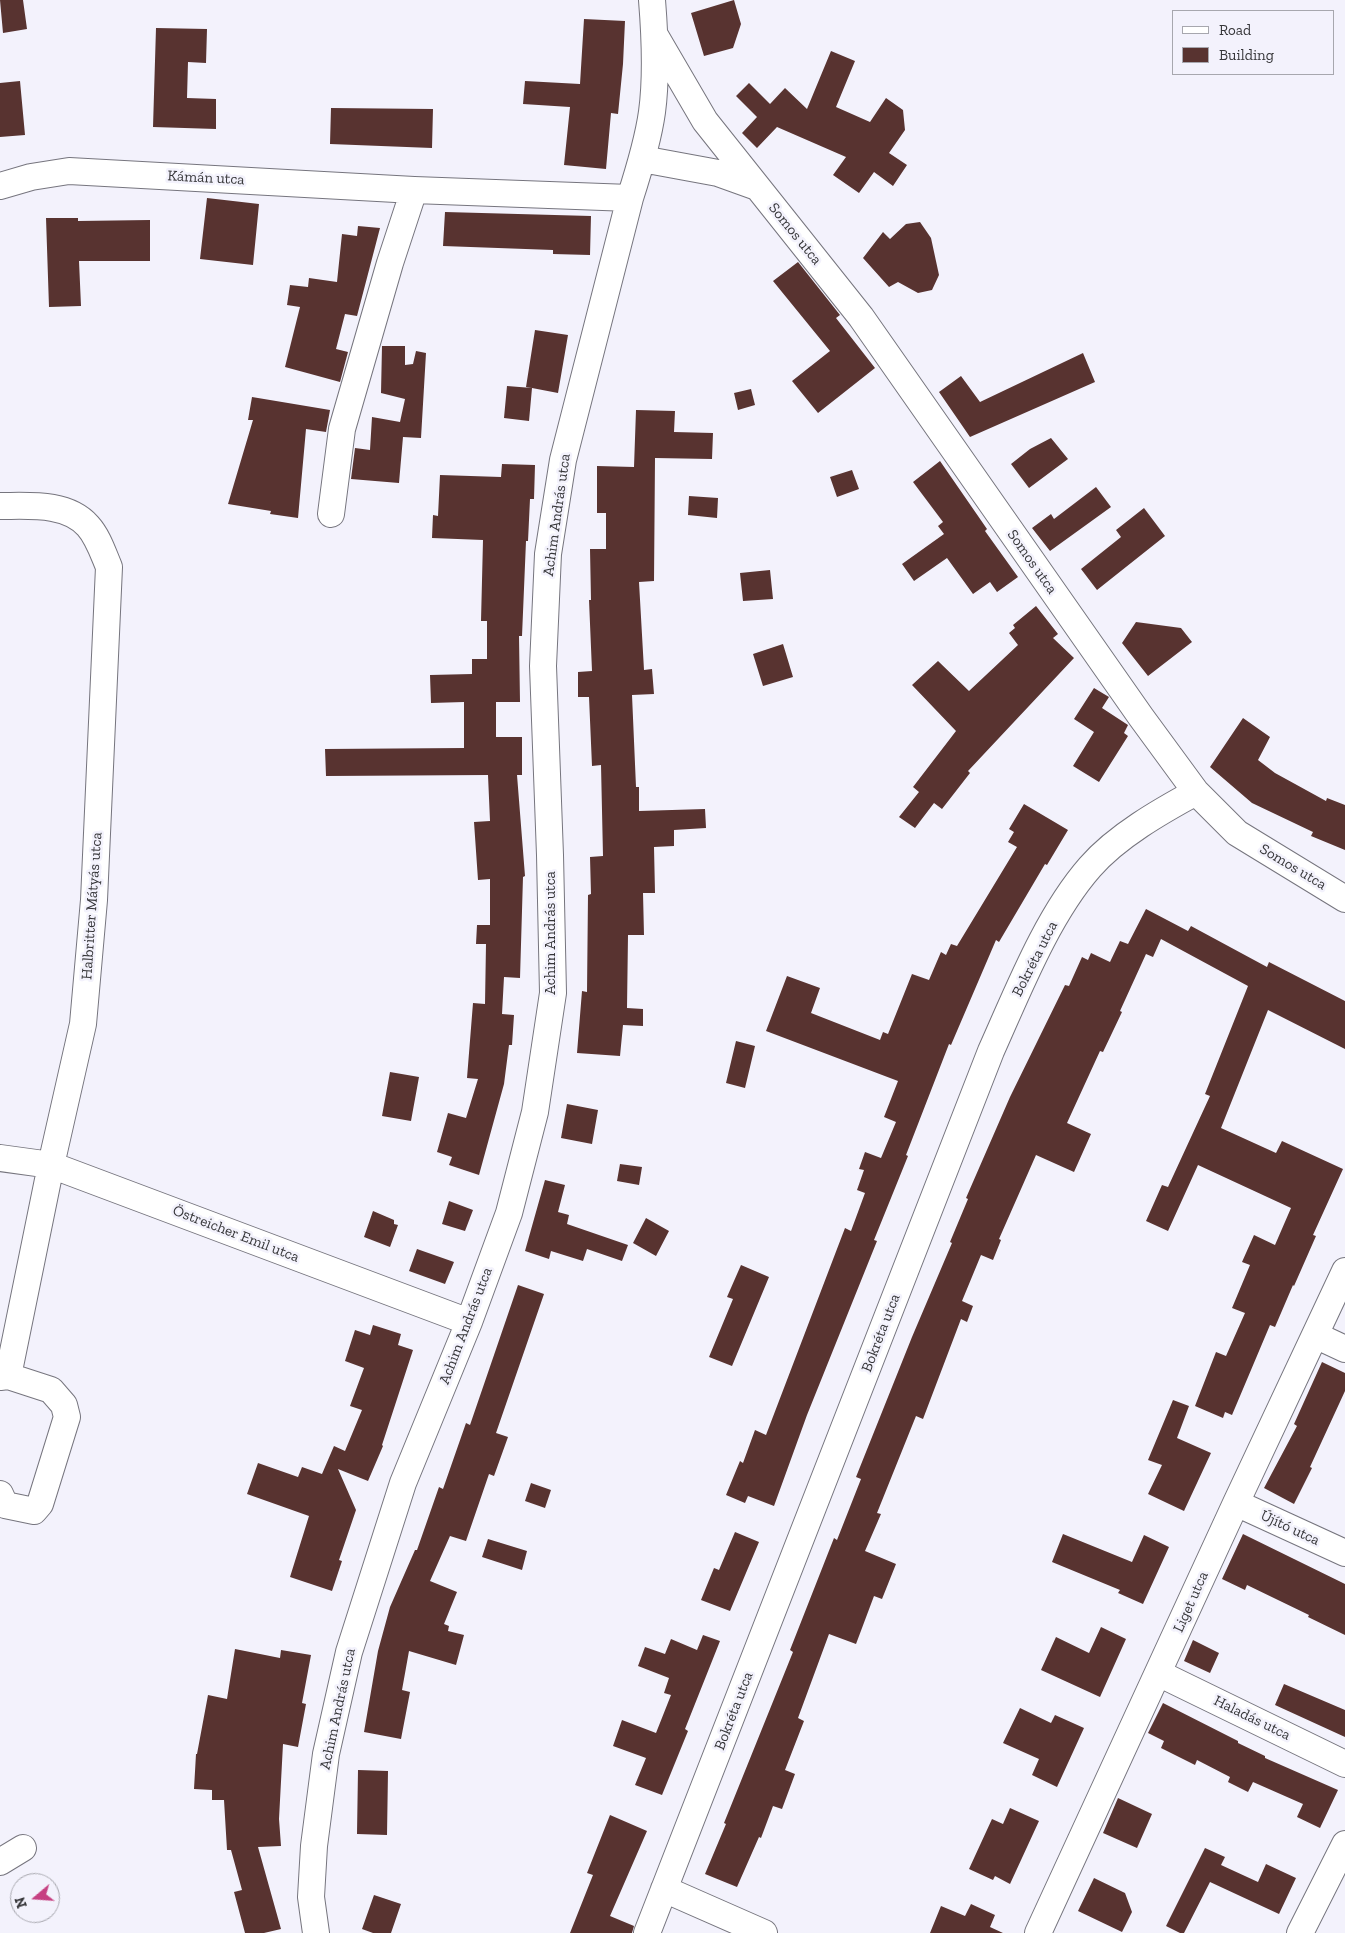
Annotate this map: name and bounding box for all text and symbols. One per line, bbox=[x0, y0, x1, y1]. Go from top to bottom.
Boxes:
legend bbox=[1172, 10, 1335, 75]
text: Road bbox=[1219, 21, 1251, 39]
text: Building bbox=[1219, 46, 1274, 64]
street label: Kámán utca bbox=[167, 167, 245, 189]
street label: Somos utca bbox=[765, 199, 825, 269]
street label: Achim András utca bbox=[539, 453, 575, 577]
street label: Somos utca bbox=[1003, 526, 1061, 598]
street label: Halbritter Mátyás utca bbox=[78, 832, 106, 980]
street label: Somos utca bbox=[1256, 840, 1330, 894]
street label: Achim András utca bbox=[542, 871, 560, 995]
street label: Bokréta utca bbox=[1008, 918, 1062, 1000]
street label: Östreicher Emil utca bbox=[170, 1202, 302, 1266]
street label: Achim András utca bbox=[435, 1265, 497, 1387]
street label: Bokréta utca bbox=[858, 1291, 904, 1375]
street label: Újító utca bbox=[1257, 1506, 1323, 1550]
street label: Liget utca bbox=[1170, 1569, 1212, 1635]
street label: Achim András utca bbox=[316, 1647, 360, 1771]
street label: Bokréta utca bbox=[711, 1669, 757, 1753]
street label: Haladás utca bbox=[1211, 1692, 1293, 1744]
north arrow bbox=[10, 1873, 60, 1923]
text: N bbox=[11, 1895, 31, 1910]

